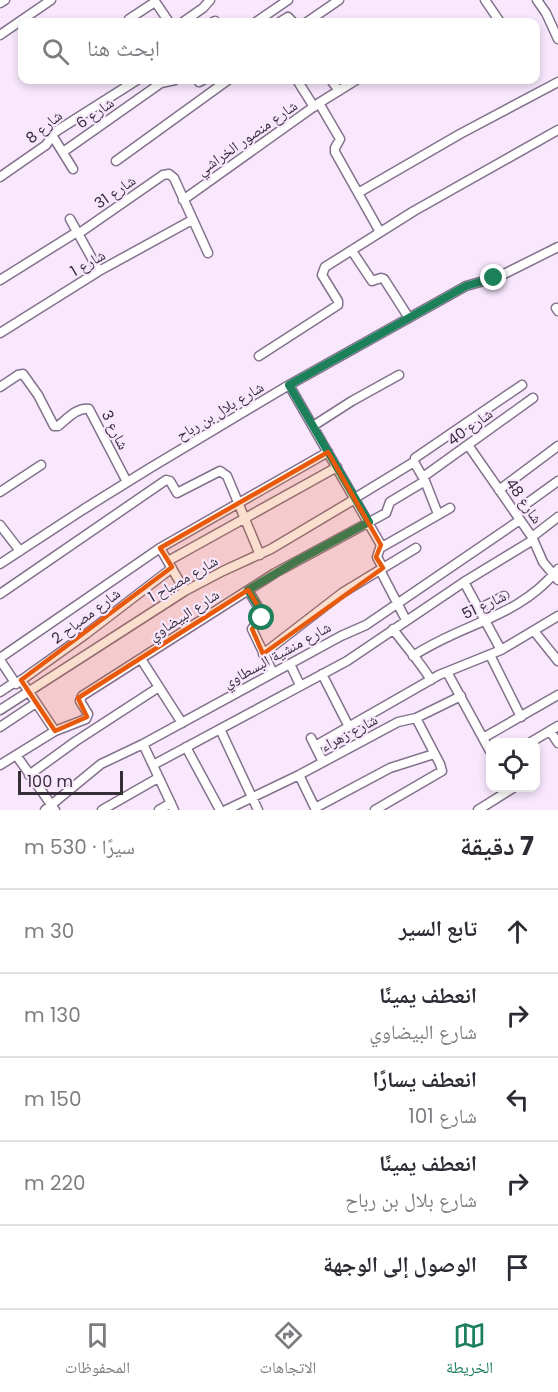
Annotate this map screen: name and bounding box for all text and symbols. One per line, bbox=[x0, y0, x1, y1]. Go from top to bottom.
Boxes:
search box bbox=[18, 18, 540, 84]
text: ابحث هنا bbox=[87, 33, 160, 64]
icon: search bbox=[39, 35, 72, 68]
street label: شارع 6 bbox=[71, 92, 118, 133]
street label: شارع منصور الخراشي bbox=[192, 95, 303, 182]
street label: شارع 8 bbox=[21, 105, 67, 148]
street label: شارع 31 bbox=[90, 170, 140, 213]
street label: شارع 1 bbox=[66, 244, 109, 281]
route end bbox=[480, 264, 506, 290]
street label: شارع بلال بن رباح bbox=[172, 376, 268, 445]
street label: شارع 40 bbox=[443, 403, 497, 450]
street label: شارع 3 bbox=[97, 407, 134, 453]
street label: شارع 48 bbox=[501, 474, 548, 528]
street label: شارع مصباح 1 bbox=[144, 550, 222, 607]
street label: شارع مصباح 2 bbox=[47, 583, 125, 648]
street label: شارع البيضاوي bbox=[144, 584, 224, 647]
street label: شارع 51 bbox=[458, 585, 510, 624]
route start bbox=[248, 604, 274, 630]
street label: شارع منشية البسطاوي bbox=[219, 616, 336, 695]
street label: شارع زهراء bbox=[316, 709, 381, 756]
map controls bbox=[486, 738, 540, 792]
button: locate bbox=[486, 738, 540, 792]
scale bar bbox=[18, 768, 123, 796]
text: 100 m bbox=[27, 770, 73, 793]
text: 7 دقيقة bbox=[460, 828, 534, 864]
text: سيرًا · 530 m bbox=[24, 833, 135, 861]
text: تابع السير bbox=[399, 913, 477, 944]
icon: ahead bbox=[501, 915, 534, 948]
text: 30 m bbox=[24, 917, 74, 945]
text: انعطف يمينًا bbox=[379, 980, 477, 1011]
icon: right bbox=[501, 999, 534, 1032]
text: 130 m bbox=[24, 1001, 81, 1029]
text: شارع البيضاوي bbox=[369, 1018, 477, 1046]
text: انعطف يسارًا bbox=[373, 1064, 477, 1095]
icon: left bbox=[501, 1083, 534, 1116]
text: 150 m bbox=[24, 1085, 81, 1113]
text: شارع 101 bbox=[408, 1102, 477, 1130]
text: انعطف يمينًا bbox=[379, 1148, 477, 1179]
icon: right bbox=[501, 1167, 534, 1200]
text: 220 m bbox=[24, 1169, 86, 1197]
text: شارع بلال بن رباح bbox=[345, 1186, 477, 1214]
text: الوصول إلى الوجهة bbox=[323, 1249, 477, 1280]
icon: arrive bbox=[501, 1251, 534, 1284]
tab: المحفوظات bbox=[65, 1319, 130, 1383]
tab: الاتجاهات bbox=[260, 1319, 316, 1383]
tab: الخريطة bbox=[446, 1319, 493, 1383]

